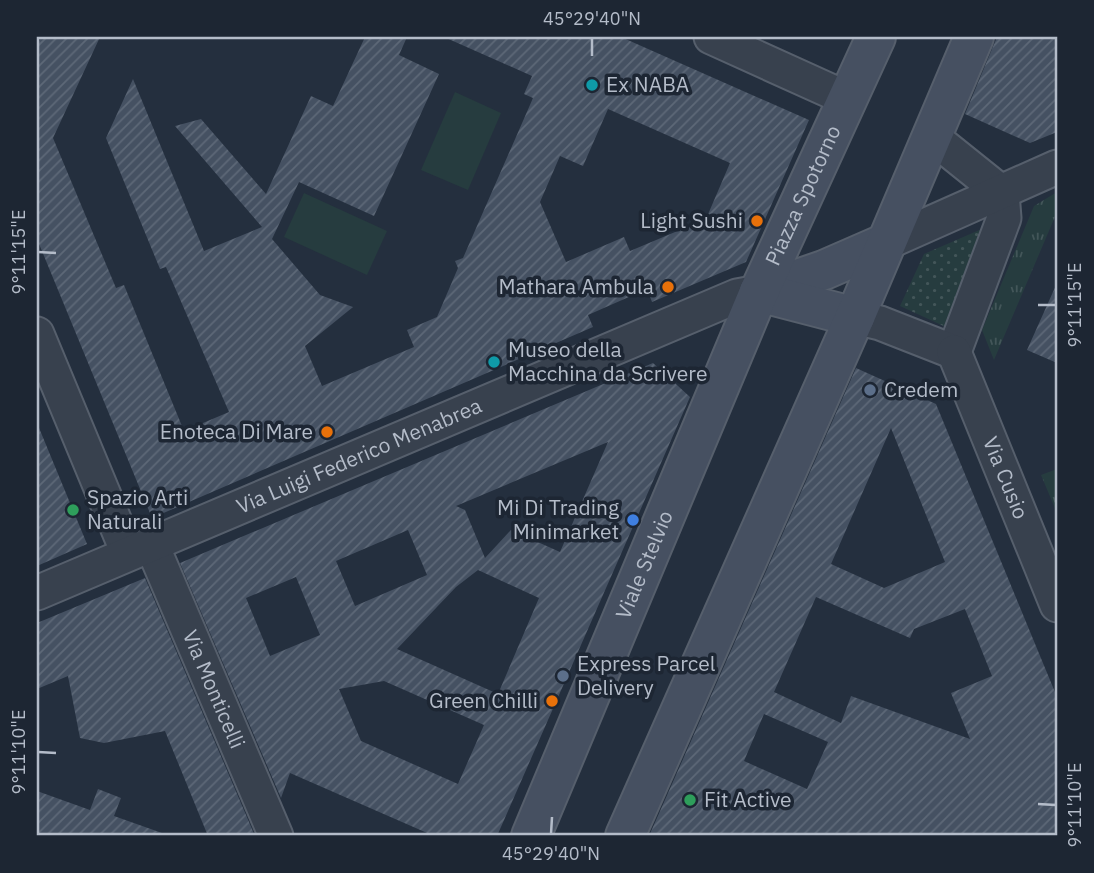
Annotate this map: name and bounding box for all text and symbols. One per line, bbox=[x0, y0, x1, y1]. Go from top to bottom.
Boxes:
text: 45°29'40"N bbox=[543, 7, 641, 30]
place label: Ex NABA bbox=[606, 70, 689, 98]
marker: Ex NABA bbox=[584, 77, 600, 93]
street label: Piazza Spotorno bbox=[758, 120, 847, 270]
place label: Light Sushi bbox=[640, 206, 743, 234]
text: 9°11'15"E bbox=[7, 210, 30, 294]
marker: Light Sushi bbox=[749, 213, 765, 229]
text: 9°11'15"E bbox=[1063, 263, 1086, 347]
place label: Mathara Ambula bbox=[499, 272, 654, 300]
marker: Mathara Ambula bbox=[660, 279, 676, 295]
place label: Museo della Macchina da Scrivere bbox=[508, 335, 707, 387]
marker: Museo della Macchina da Scrivere bbox=[486, 354, 502, 370]
place label: Credem bbox=[884, 375, 958, 403]
marker: Credem bbox=[862, 382, 878, 398]
street label: Via Luigi Federico Menabrea bbox=[232, 391, 486, 520]
place label: Enoteca Di Mare bbox=[160, 417, 313, 445]
marker: Enoteca Di Mare bbox=[319, 424, 335, 440]
street label: Via Cusio bbox=[977, 432, 1035, 523]
place label: Spazio Arti Naturali bbox=[87, 483, 188, 535]
place label: Mi Di Trading Minimarket bbox=[497, 493, 619, 545]
marker: Spazio Arti Naturali bbox=[65, 502, 81, 518]
street label: Viale Stelvio bbox=[609, 506, 679, 623]
marker: Mi Di Trading Minimarket bbox=[625, 512, 641, 528]
street label: Via Monticelli bbox=[177, 625, 252, 752]
place label: Express Parcel Delivery bbox=[577, 649, 716, 701]
marker: Express Parcel Delivery bbox=[555, 668, 571, 684]
place label: Green Chilli bbox=[429, 686, 538, 714]
marker: Green Chilli bbox=[544, 693, 560, 709]
text: 9°11'10"E bbox=[7, 710, 30, 794]
text: 9°11'10"E bbox=[1063, 763, 1086, 847]
place label: Fit Active bbox=[704, 785, 792, 813]
marker: Fit Active bbox=[682, 792, 698, 808]
text: 45°29'40"N bbox=[502, 842, 600, 865]

